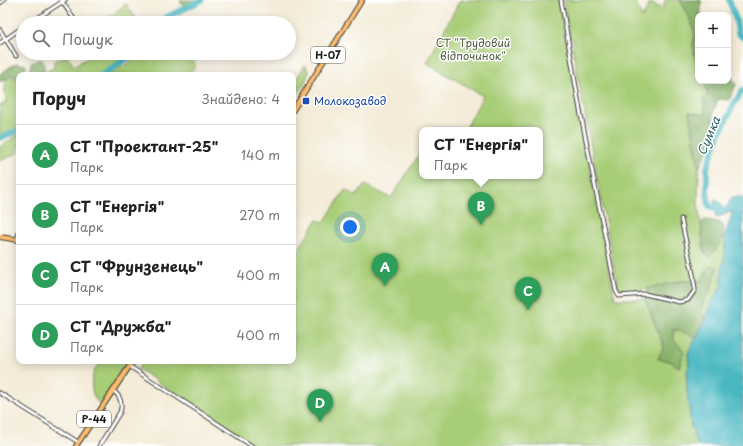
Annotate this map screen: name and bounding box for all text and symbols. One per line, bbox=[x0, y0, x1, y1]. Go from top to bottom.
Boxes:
map controls bbox=[695, 12, 731, 84]
button: + bbox=[695, 12, 731, 48]
search box bbox=[16, 16, 296, 60]
icon: search bbox=[30, 27, 52, 49]
text: Пошук bbox=[62, 27, 113, 50]
park label: СТ "Трудовий відпочинок" bbox=[436, 34, 510, 64]
road number: Н-07 bbox=[311, 47, 345, 63]
button: − bbox=[695, 48, 731, 84]
text: Поруч bbox=[32, 85, 86, 111]
text: Знайдено: 4 bbox=[202, 89, 280, 108]
place label: Молокозавод bbox=[314, 92, 387, 109]
marker: Молокозавод bbox=[301, 96, 311, 106]
water label: Сумка bbox=[692, 113, 724, 158]
popup bbox=[419, 127, 543, 179]
text: СТ "Енергія" bbox=[434, 132, 528, 155]
text: СТ "Проектант-25" bbox=[70, 134, 218, 157]
text: A bbox=[40, 145, 50, 164]
text: 140 m bbox=[241, 145, 280, 164]
text: Парк bbox=[434, 155, 467, 174]
text: Парк bbox=[70, 157, 104, 176]
pin: B bbox=[468, 192, 494, 225]
text: СТ "Енергія" bbox=[70, 194, 164, 217]
text: B bbox=[41, 205, 49, 224]
text: 270 m bbox=[239, 205, 280, 224]
text: Парк bbox=[70, 217, 104, 236]
your location bbox=[340, 217, 360, 237]
pin: A bbox=[372, 253, 398, 286]
text: СТ "Фрунзенець" bbox=[70, 254, 203, 277]
text: C bbox=[40, 265, 50, 284]
text: 400 m bbox=[237, 265, 280, 284]
text: Парк bbox=[70, 277, 104, 296]
pin: C bbox=[515, 277, 541, 310]
text: СТ "Дружба" bbox=[70, 314, 171, 337]
text: D bbox=[40, 325, 50, 344]
text: 400 m bbox=[237, 325, 280, 344]
text: Парк bbox=[70, 337, 104, 356]
pin: D bbox=[307, 389, 333, 422]
road number: Р-44 bbox=[77, 411, 111, 427]

